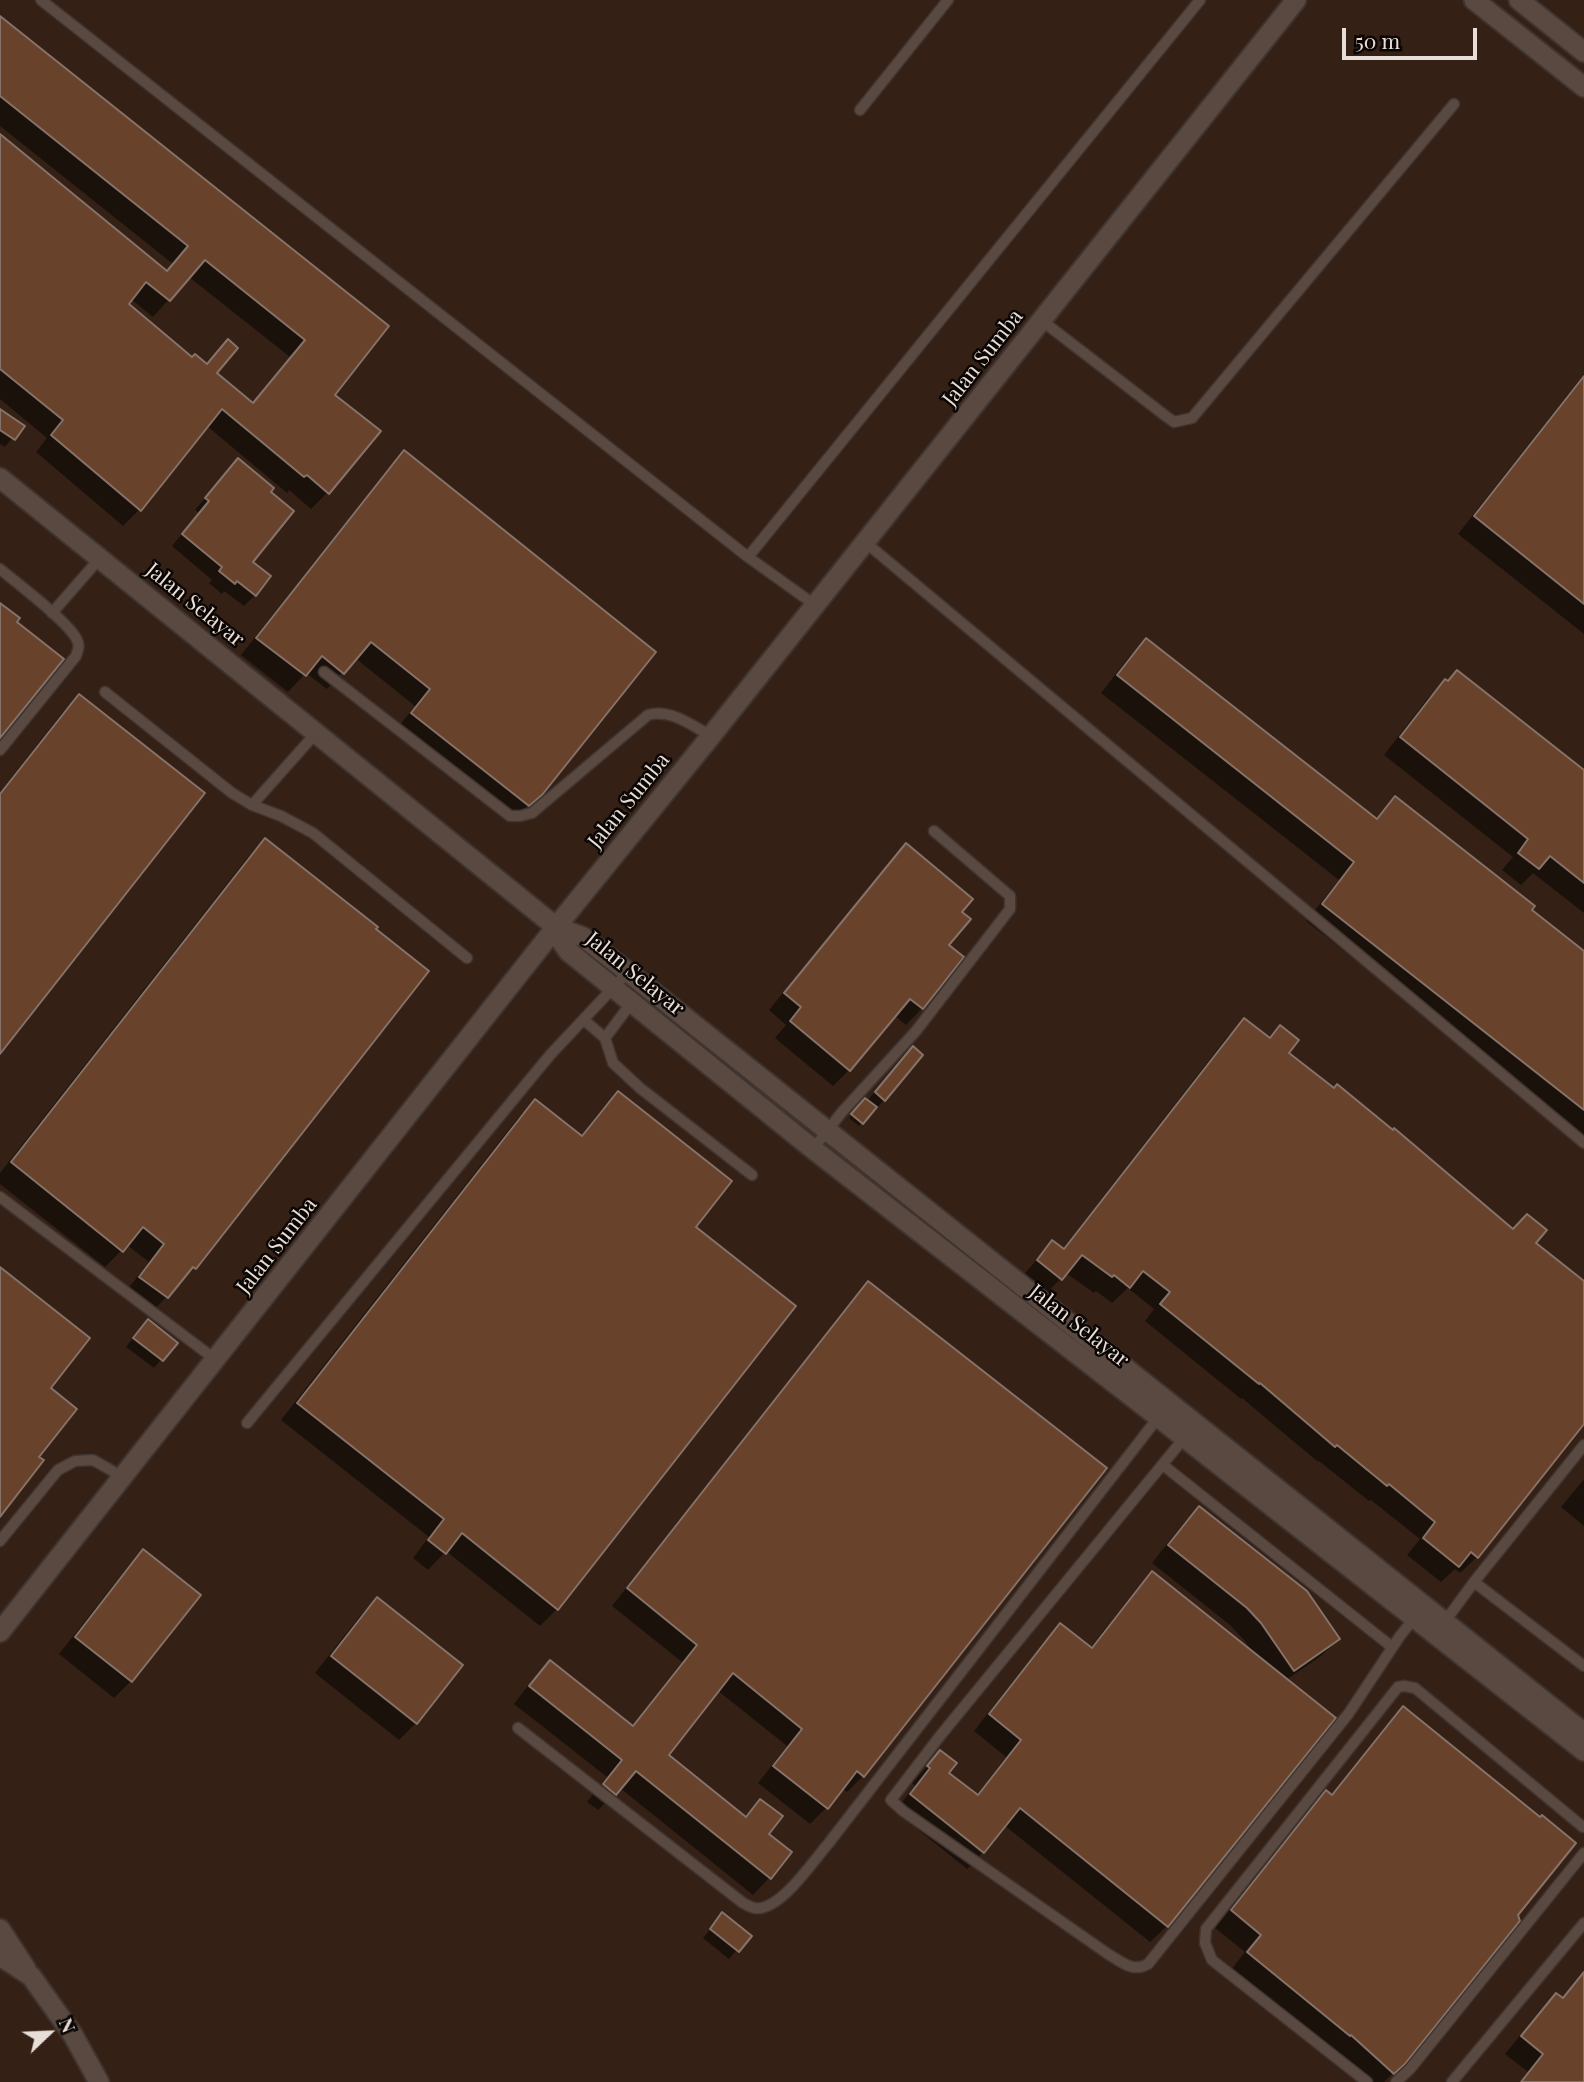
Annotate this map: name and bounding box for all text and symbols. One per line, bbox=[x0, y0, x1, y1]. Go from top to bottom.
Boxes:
scale bar bbox=[1346, 14, 1481, 58]
text: 50 m bbox=[1355, 26, 1400, 54]
street label: Jalan Sumba bbox=[938, 305, 1028, 411]
street label: Jalan Selayar bbox=[141, 558, 249, 652]
street label: Jalan Sumba bbox=[583, 748, 675, 854]
street label: Jalan Selayar bbox=[581, 927, 689, 1021]
street label: Jalan Sumba bbox=[232, 1193, 322, 1299]
street label: Jalan Selayar bbox=[1024, 1279, 1134, 1373]
north arrow bbox=[14, 1998, 84, 2068]
text: N bbox=[54, 2013, 83, 2036]

